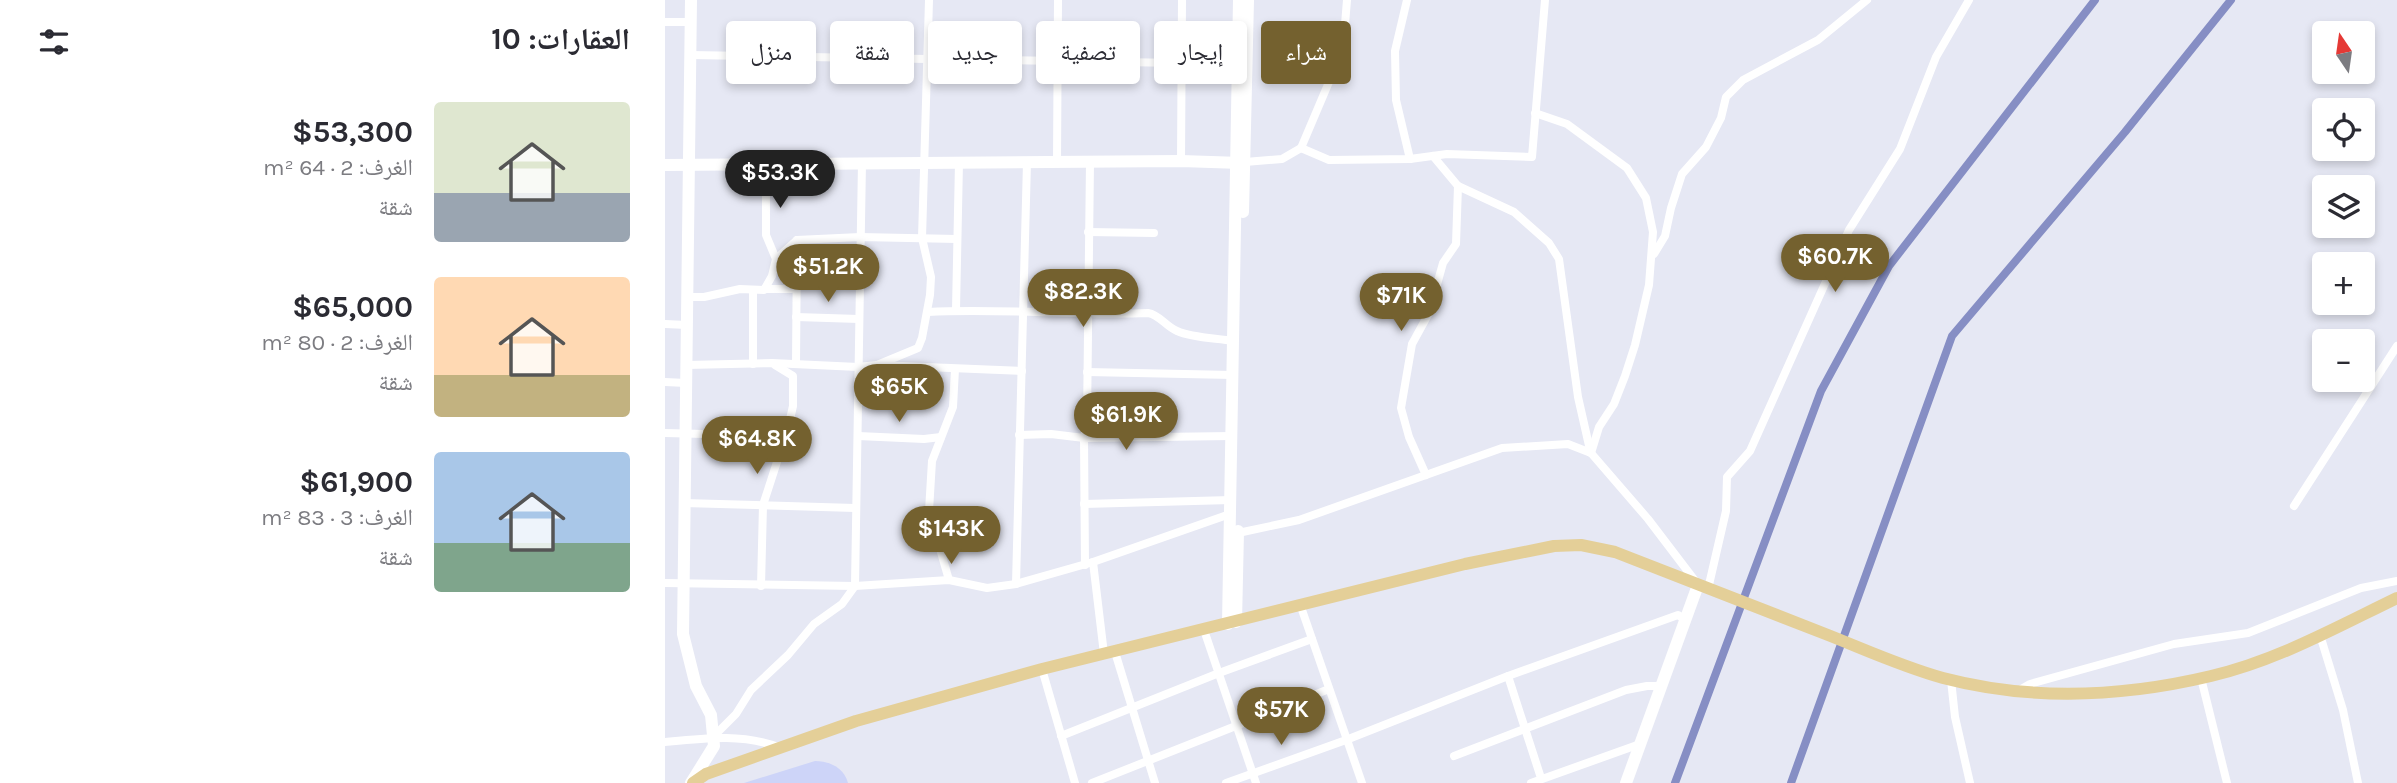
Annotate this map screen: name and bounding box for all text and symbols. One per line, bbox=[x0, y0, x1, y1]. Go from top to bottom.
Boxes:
text: العقارات: 10 bbox=[491, 21, 630, 57]
chip: منزل bbox=[726, 21, 816, 84]
chip: شقة bbox=[830, 21, 914, 84]
chip: جديد bbox=[928, 21, 1022, 84]
chip: تصفية bbox=[1036, 21, 1140, 84]
chip: إيجار bbox=[1154, 21, 1247, 84]
chip: شراء bbox=[1261, 21, 1351, 84]
north arrow bbox=[2312, 21, 2375, 84]
map controls bbox=[2312, 21, 2375, 392]
icon: filters bbox=[35, 23, 73, 61]
button: locate bbox=[2312, 98, 2375, 161]
text: $53,300 bbox=[292, 114, 413, 150]
icon: home bbox=[490, 130, 574, 214]
pin: $53.3K bbox=[723, 150, 837, 210]
text: الغرف: 2 · 64 m² bbox=[263, 154, 413, 181]
text: $53.3K bbox=[741, 159, 819, 186]
button: layers bbox=[2312, 175, 2375, 238]
text: شقة bbox=[379, 194, 413, 221]
pin: $60.7K bbox=[1778, 234, 1892, 294]
text: $60.7K bbox=[1797, 243, 1873, 270]
pin: $51.2K bbox=[771, 244, 885, 304]
button: + bbox=[2312, 252, 2375, 315]
text: $51.2K bbox=[792, 253, 864, 280]
pin: $82.3K bbox=[1026, 270, 1140, 329]
pin: $71K bbox=[1360, 274, 1442, 333]
text: $82.3K bbox=[1044, 278, 1122, 305]
text: $71K bbox=[1376, 282, 1426, 309]
text: $65,000 bbox=[292, 289, 413, 325]
icon: home bbox=[490, 305, 574, 389]
text: الغرف: 2 · 80 m² bbox=[261, 329, 413, 356]
button: − bbox=[2312, 329, 2375, 392]
pin: $65K bbox=[858, 364, 940, 424]
text: شقة bbox=[379, 369, 413, 396]
text: $65K bbox=[870, 373, 928, 400]
pin: $61.9K bbox=[1069, 392, 1183, 452]
text: $61.9K bbox=[1090, 401, 1162, 428]
pin: $64.8K bbox=[700, 416, 814, 476]
text: $64.8K bbox=[718, 425, 796, 452]
text: $61,900 bbox=[300, 464, 413, 500]
icon: home bbox=[490, 480, 574, 564]
text: الغرف: 3 · 83 m² bbox=[261, 504, 413, 531]
pin: $143K bbox=[902, 506, 1000, 566]
text: $143K bbox=[917, 515, 985, 542]
text: شقة bbox=[379, 544, 413, 571]
pin: $57K bbox=[1240, 688, 1322, 747]
text: $57K bbox=[1253, 696, 1309, 723]

